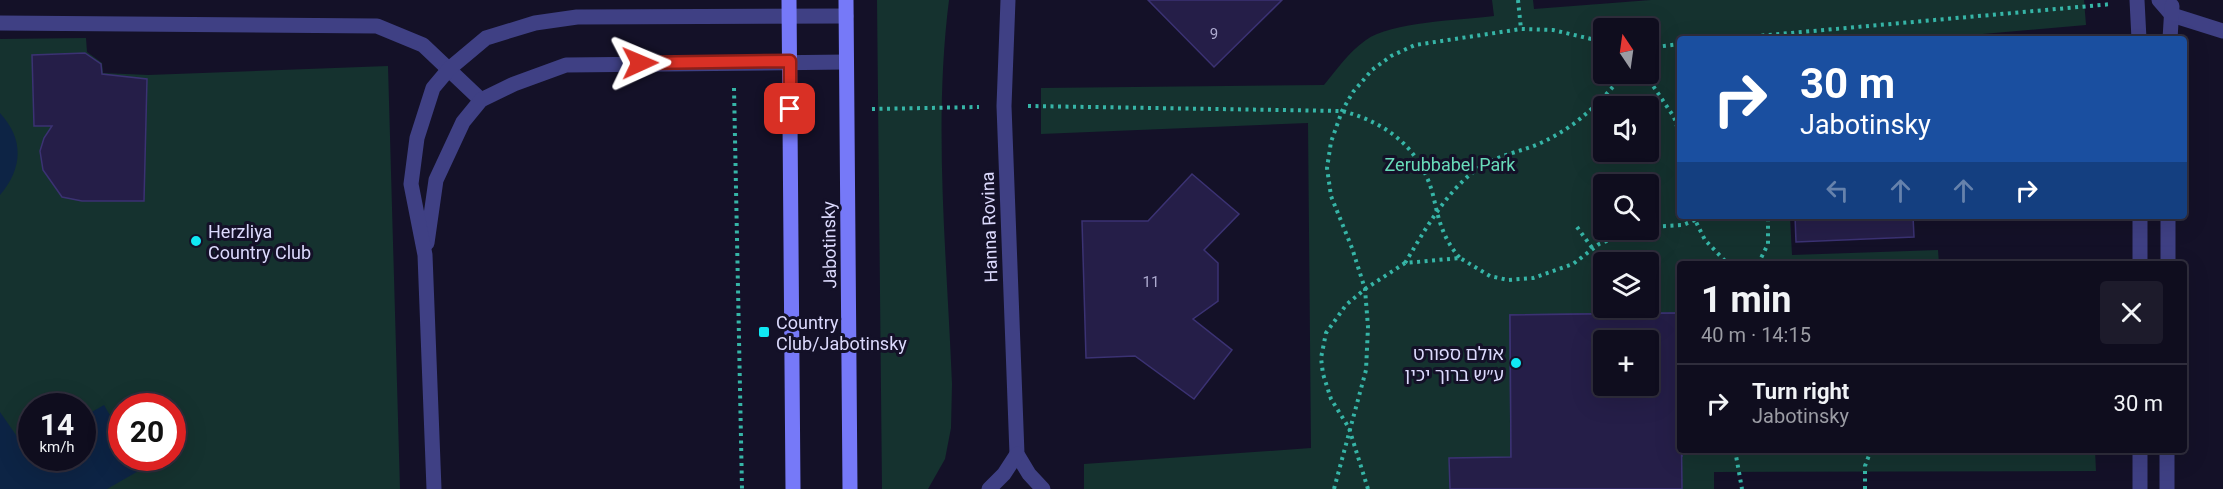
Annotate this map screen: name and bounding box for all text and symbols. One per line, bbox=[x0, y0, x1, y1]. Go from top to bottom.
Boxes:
north arrow bbox=[1593, 18, 1659, 84]
map controls bbox=[1593, 18, 1659, 396]
house number: 9 bbox=[1210, 25, 1218, 43]
position arrow bbox=[608, 31, 672, 95]
text: 30 m bbox=[1800, 59, 1895, 108]
icon: right bbox=[1701, 60, 1779, 138]
pin bbox=[764, 83, 815, 134]
icon: arrive bbox=[773, 92, 806, 125]
button: sound bbox=[1593, 96, 1659, 162]
text: Jabotinsky bbox=[1800, 109, 1931, 141]
park label: Zerubbabel Park bbox=[1385, 154, 1516, 175]
street label: Hanna Rovina bbox=[977, 171, 1001, 283]
button: search bbox=[1593, 174, 1659, 240]
icon: left bbox=[1821, 174, 1854, 207]
icon: ahead bbox=[1884, 174, 1917, 207]
icon: ahead bbox=[1947, 174, 1980, 207]
icon: right bbox=[2010, 174, 2043, 207]
street label: Jabotinsky bbox=[818, 201, 840, 289]
place label: Herzliya Country Club bbox=[208, 221, 311, 263]
marker: Herzliya Country Club bbox=[189, 234, 203, 248]
button: layers bbox=[1593, 252, 1659, 318]
house number: 11 bbox=[1143, 273, 1159, 291]
text: 1 min bbox=[1701, 279, 1792, 321]
button: close bbox=[2100, 281, 2163, 344]
place label: Country Club/Jabotinsky bbox=[776, 312, 907, 354]
text: 40 m · 14:15 bbox=[1701, 323, 1811, 347]
marker: Country Club/Jabotinsky bbox=[757, 325, 771, 339]
button: + bbox=[1593, 330, 1659, 396]
place label: אולם ספורט ע״ש ברוך יכין bbox=[1405, 343, 1504, 385]
marker: אולם ספורט ע״ש ברוך יכין bbox=[1509, 356, 1523, 370]
text: Turn right bbox=[1752, 379, 1849, 404]
icon: right bbox=[1701, 387, 1734, 420]
text: 30 m bbox=[2114, 391, 2163, 416]
speed limit sign: 20 bbox=[108, 393, 186, 471]
text: Jabotinsky bbox=[1752, 404, 1849, 428]
text: 14 bbox=[40, 407, 74, 442]
text: km/h bbox=[39, 438, 75, 456]

